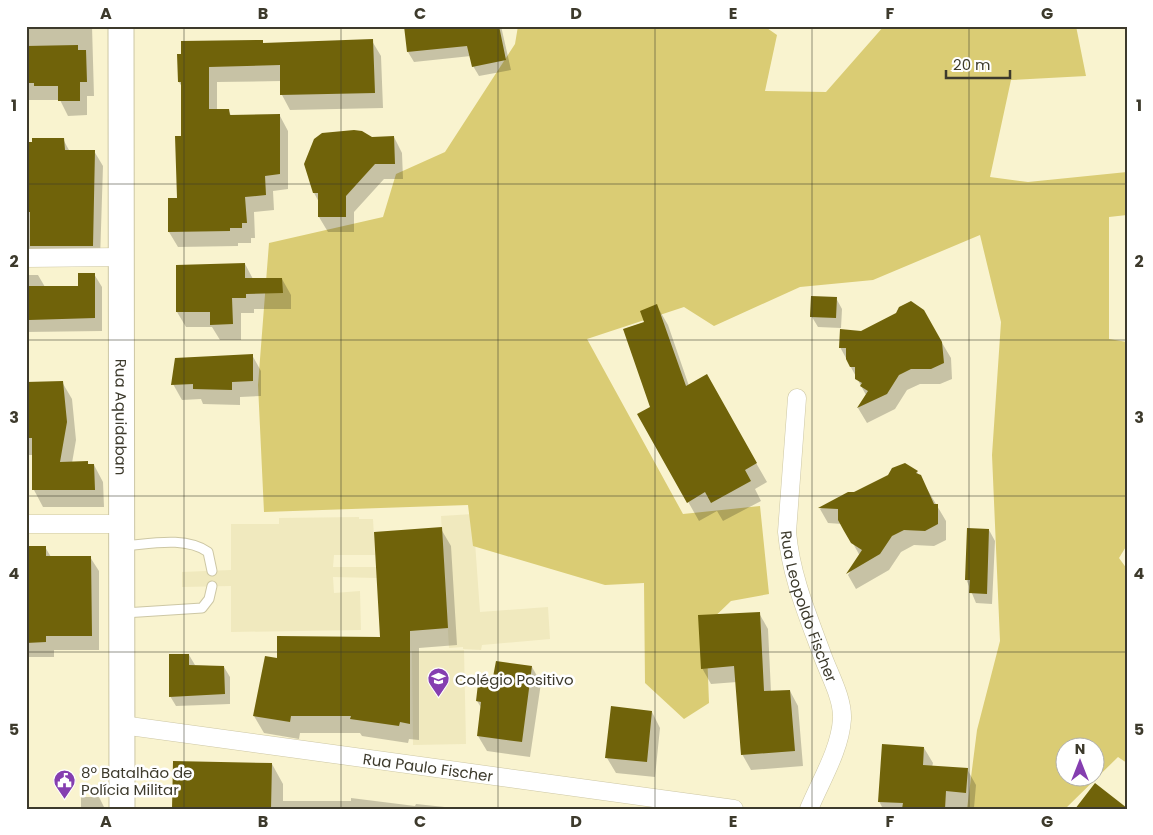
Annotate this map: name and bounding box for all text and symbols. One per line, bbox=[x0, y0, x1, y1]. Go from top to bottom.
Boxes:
text: A bbox=[100, 2, 112, 25]
text: B bbox=[258, 2, 268, 25]
text: C bbox=[414, 2, 426, 25]
text: D bbox=[570, 2, 582, 25]
text: E bbox=[729, 2, 737, 25]
text: F bbox=[886, 2, 895, 25]
text: G bbox=[1041, 2, 1053, 25]
scale bar bbox=[946, 48, 1009, 80]
text: 20 m bbox=[953, 54, 991, 75]
text: 1 bbox=[11, 94, 17, 117]
text: 1 bbox=[1136, 94, 1142, 117]
text: 2 bbox=[9, 250, 19, 273]
text: 2 bbox=[1134, 250, 1144, 273]
street label: Rua Aquidaban bbox=[111, 359, 132, 475]
text: 3 bbox=[9, 406, 19, 429]
text: 3 bbox=[1134, 406, 1144, 429]
street label: Rua Leopoldo Fischer bbox=[776, 529, 843, 686]
text: 4 bbox=[9, 562, 20, 585]
text: 4 bbox=[1134, 562, 1145, 585]
school or university icon: Colégio Positivo bbox=[427, 667, 451, 698]
place label: Colégio Positivo bbox=[455, 669, 574, 690]
text: 5 bbox=[9, 718, 19, 741]
text: 5 bbox=[1134, 718, 1144, 741]
north arrow bbox=[1056, 738, 1106, 788]
text: N bbox=[1075, 739, 1085, 759]
street label: Rua Paulo Fischer bbox=[362, 748, 495, 786]
place label: 8º Batalhão de Polícia Militar bbox=[81, 762, 192, 800]
public building icon: 8º Batalhão de Polícia Militar bbox=[53, 769, 77, 800]
text: A bbox=[100, 810, 112, 833]
text: B bbox=[258, 810, 268, 833]
text: C bbox=[414, 810, 426, 833]
text: D bbox=[570, 810, 582, 833]
text: E bbox=[729, 810, 737, 833]
text: F bbox=[886, 810, 895, 833]
text: G bbox=[1041, 810, 1053, 833]

